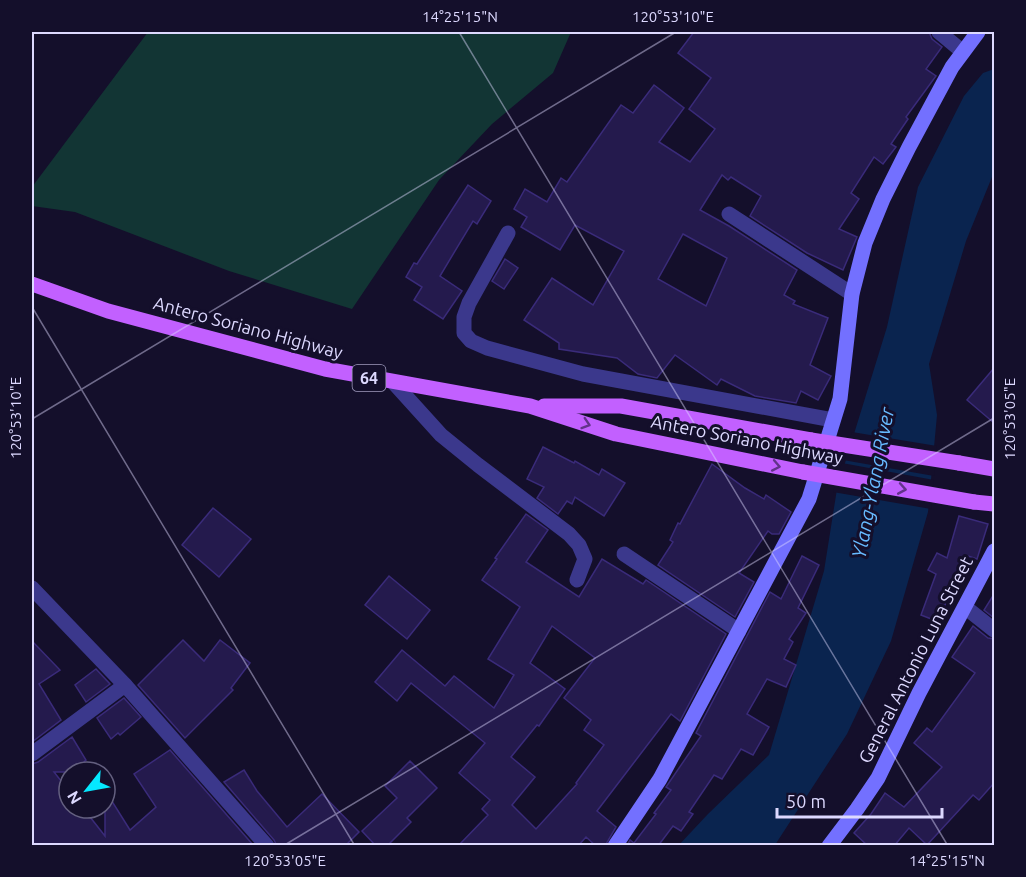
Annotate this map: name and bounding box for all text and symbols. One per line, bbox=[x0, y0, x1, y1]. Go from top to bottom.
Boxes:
text: 14°25'15"N bbox=[422, 8, 498, 25]
text: 120°53'10"E bbox=[632, 8, 714, 25]
street label: Antero Soriano Highway bbox=[151, 292, 345, 362]
road number: 64 bbox=[352, 365, 386, 391]
text: 120°53'10"E bbox=[7, 377, 24, 459]
text: 120°53'05"E bbox=[1001, 378, 1018, 460]
water label: Ylang-Ylang River bbox=[847, 404, 899, 560]
street label: Antero Soriano Highway bbox=[650, 411, 845, 468]
one-way arrow bbox=[580, 417, 591, 430]
one-way arrow bbox=[771, 459, 781, 472]
one-way arrow bbox=[897, 482, 907, 495]
street label: General Antonio Luna Street bbox=[854, 553, 976, 766]
north arrow bbox=[57, 760, 117, 820]
scale bar bbox=[777, 781, 942, 819]
text: N bbox=[63, 788, 85, 807]
text: 50 m bbox=[786, 791, 826, 811]
text: 120°53'05"E bbox=[244, 852, 326, 869]
text: 14°25'15"N bbox=[909, 852, 985, 869]

